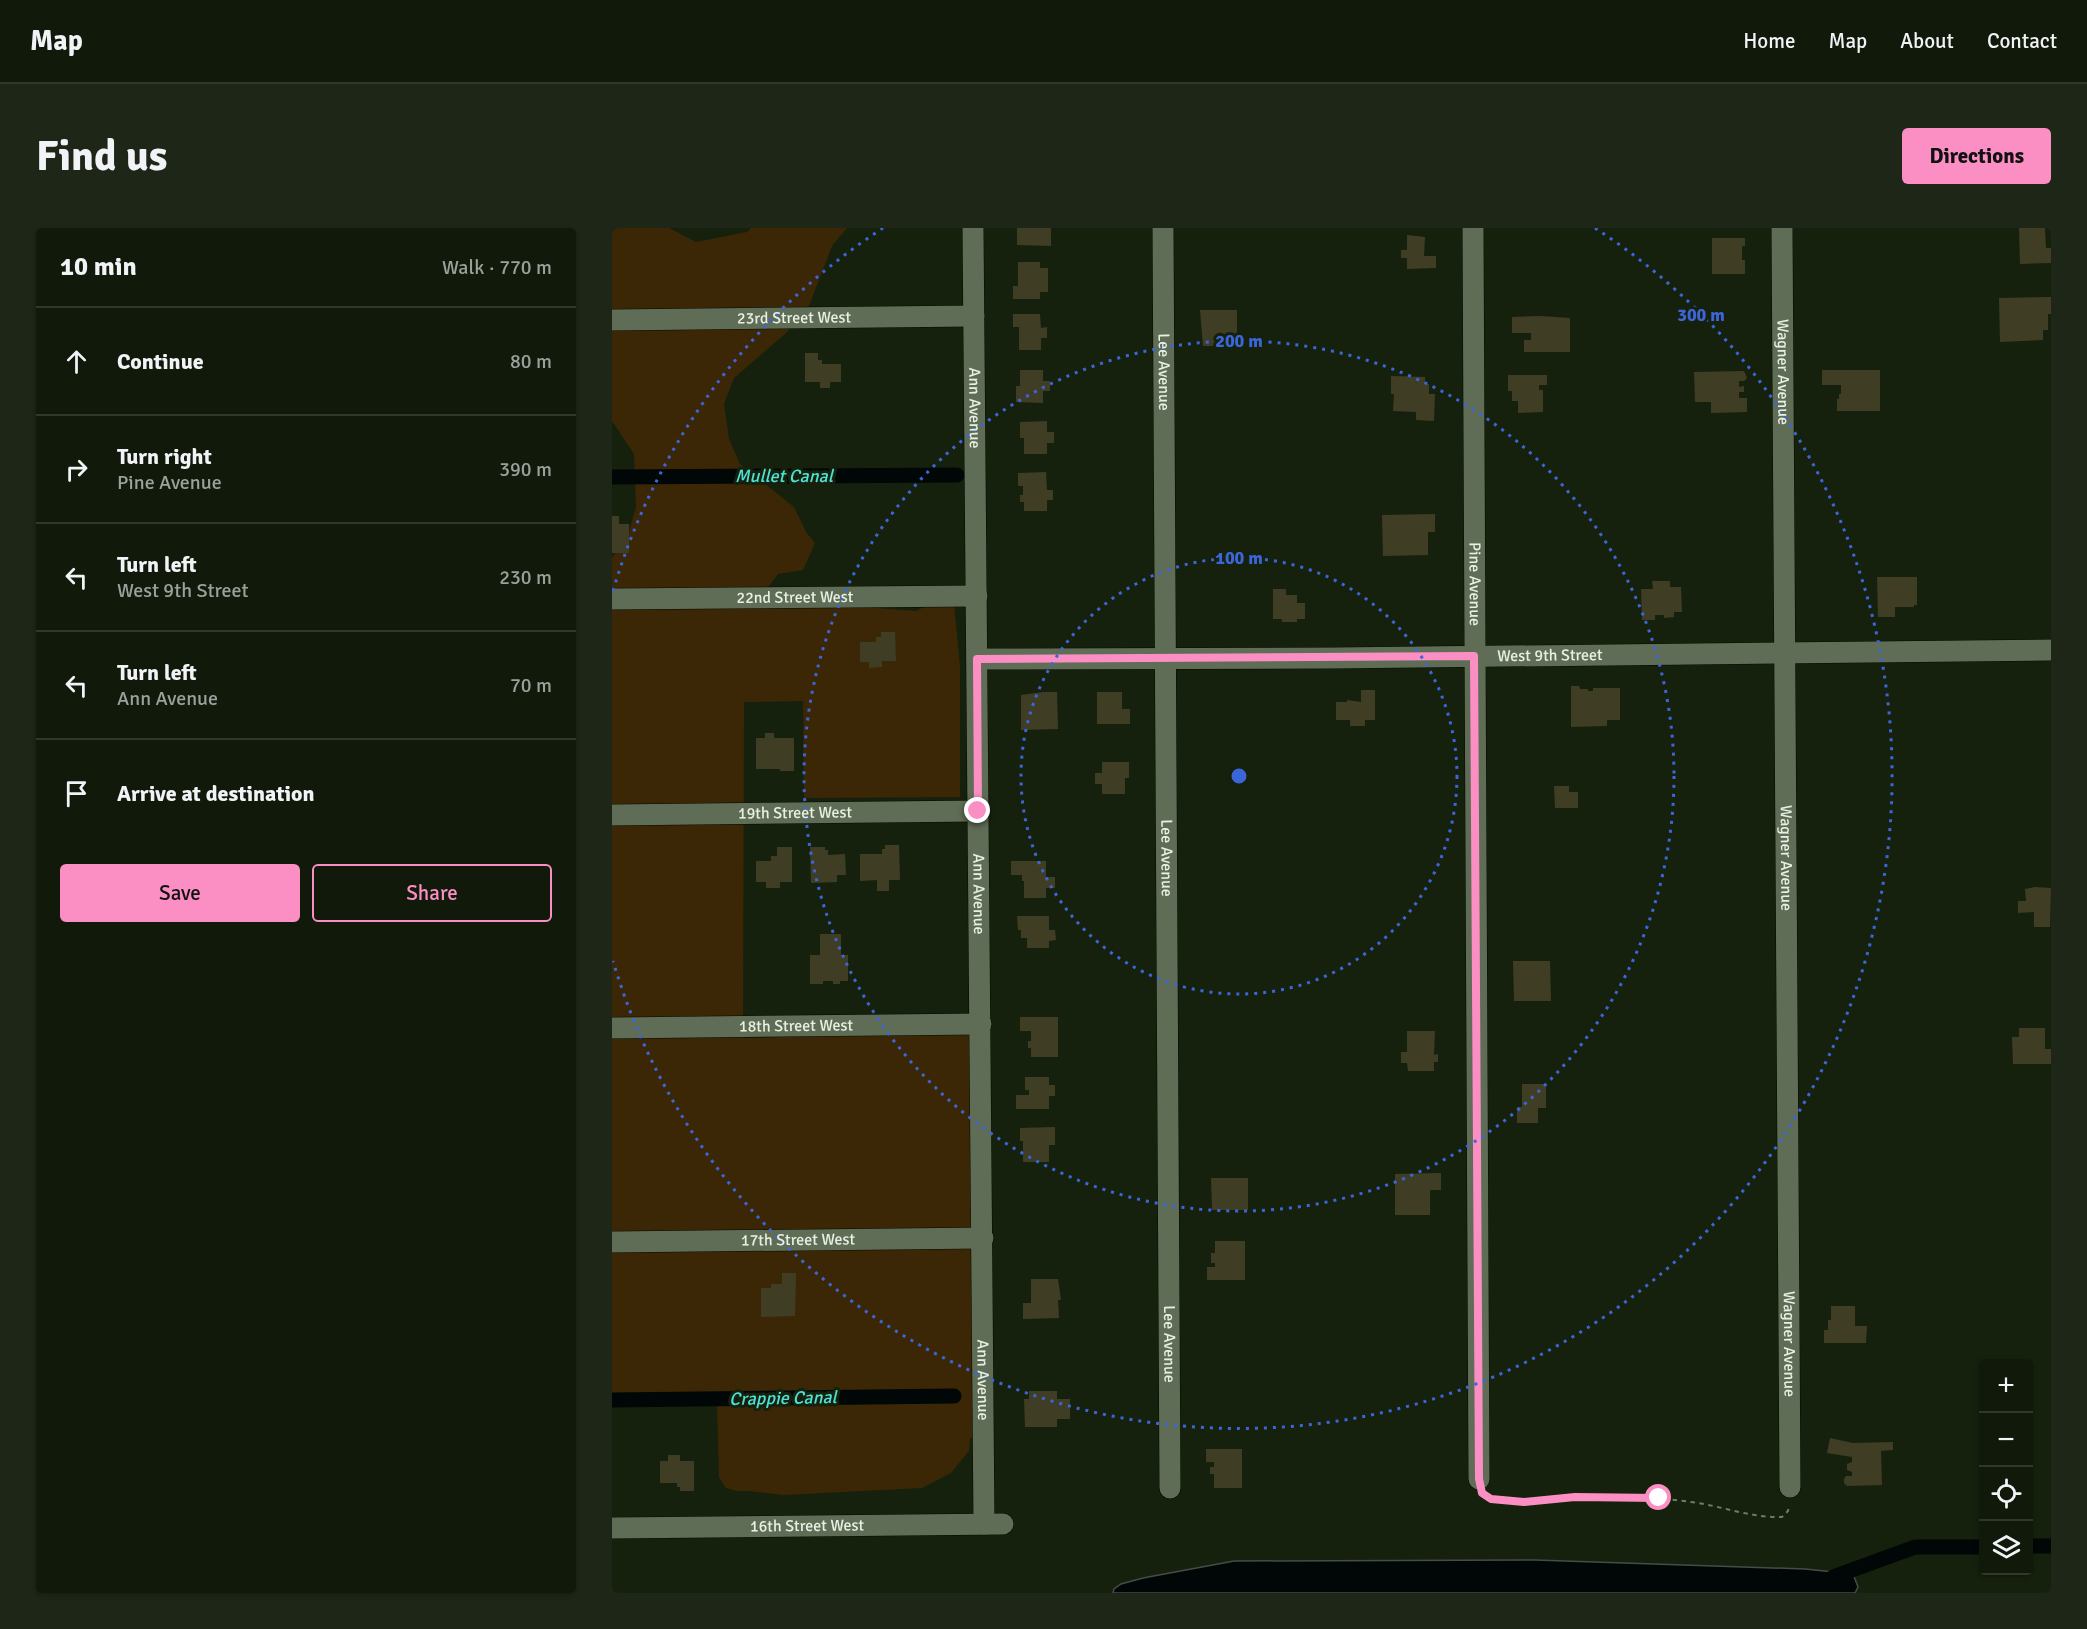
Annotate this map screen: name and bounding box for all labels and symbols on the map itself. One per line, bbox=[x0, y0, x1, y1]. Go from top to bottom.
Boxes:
text: 300 m bbox=[1677, 304, 1725, 326]
street label: 23rd Street West bbox=[737, 307, 851, 329]
street label: Wagner Avenue bbox=[1773, 319, 1793, 425]
text: 200 m bbox=[1215, 330, 1263, 352]
street label: Lee Avenue bbox=[1154, 333, 1174, 411]
street label: Ann Avenue bbox=[964, 367, 985, 449]
water label: Mullet Canal bbox=[735, 465, 835, 487]
street label: Pine Avenue bbox=[1465, 542, 1485, 626]
text: 100 m bbox=[1215, 547, 1263, 569]
street label: 22nd Street West bbox=[736, 587, 854, 608]
street label: West 9th Street bbox=[1497, 645, 1603, 666]
centre of rings bbox=[1229, 766, 1249, 786]
route end bbox=[964, 797, 990, 823]
street label: 19th Street West bbox=[738, 802, 852, 824]
street label: Wagner Avenue bbox=[1776, 805, 1796, 911]
street label: Lee Avenue bbox=[1156, 819, 1177, 897]
street label: Ann Avenue bbox=[968, 853, 989, 935]
street label: 18th Street West bbox=[739, 1015, 853, 1037]
street label: 17th Street West bbox=[741, 1229, 855, 1251]
street label: Wagner Avenue bbox=[1779, 1291, 1799, 1397]
street label: Lee Avenue bbox=[1159, 1305, 1179, 1383]
street label: Ann Avenue bbox=[972, 1339, 993, 1420]
water label: Crappie Canal bbox=[729, 1386, 839, 1410]
route start bbox=[1645, 1484, 1671, 1510]
street label: 16th Street West bbox=[750, 1515, 864, 1537]

